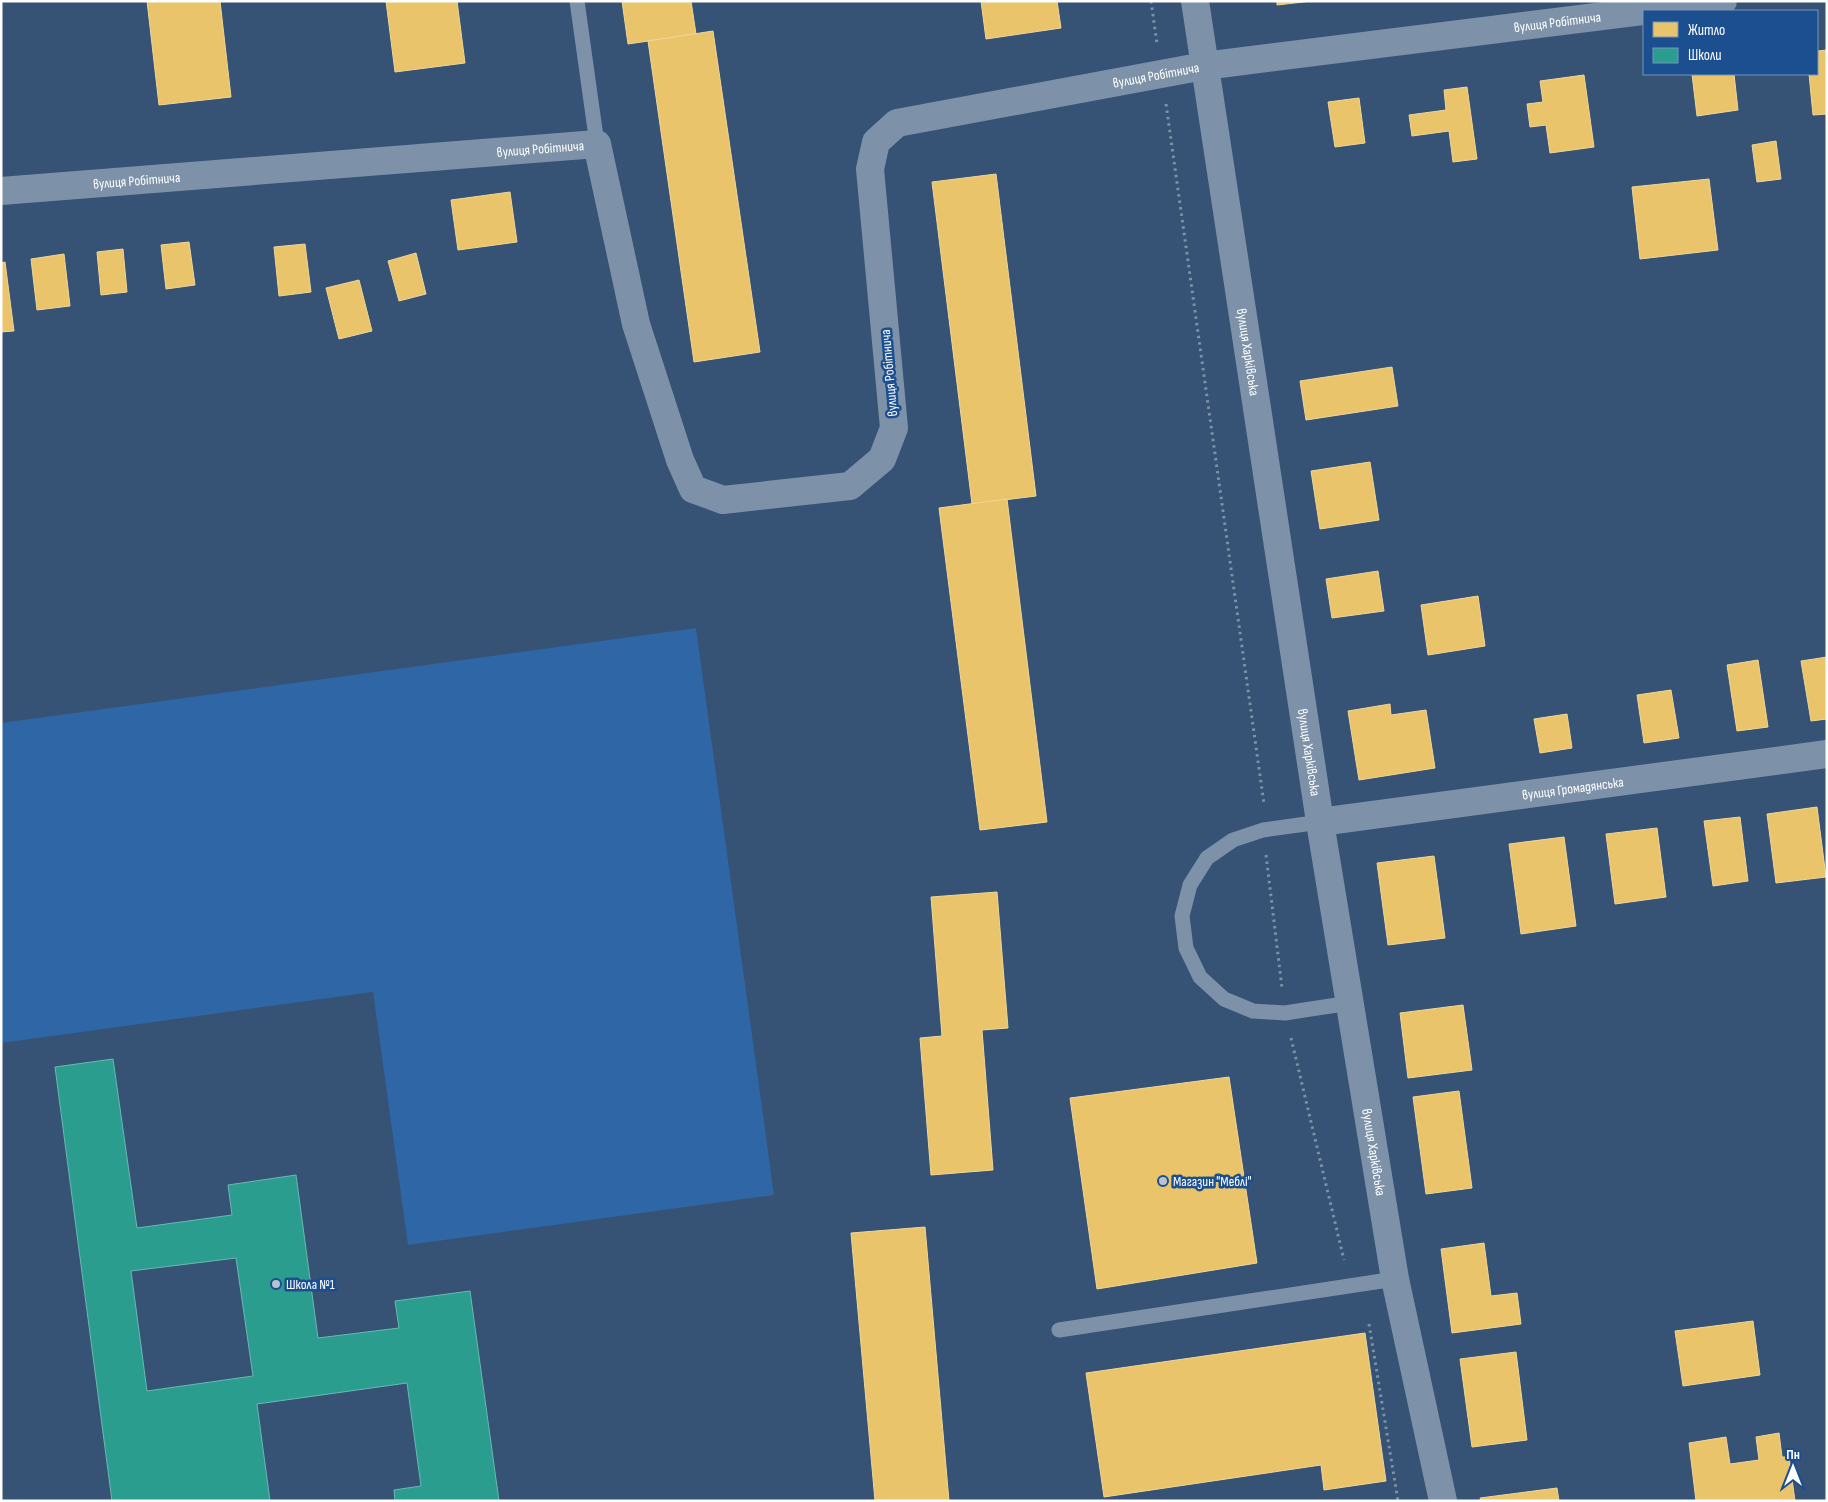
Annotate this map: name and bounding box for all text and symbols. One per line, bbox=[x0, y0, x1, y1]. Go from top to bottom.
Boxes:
street label: вулиця Робітнича bbox=[1513, 8, 1602, 36]
legend bbox=[1643, 10, 1818, 75]
text: Житло bbox=[1688, 21, 1725, 40]
text: Школи bbox=[1688, 46, 1721, 65]
street label: вулиця Робітнича bbox=[1111, 59, 1200, 91]
street label: вулиця Робітнича bbox=[496, 137, 585, 160]
street label: вулиця Робітнича bbox=[92, 168, 181, 192]
street label: вулиця Харківська bbox=[1233, 307, 1263, 397]
street label: вулиця Робітнича bbox=[877, 329, 901, 417]
street label: вулиця Харківська bbox=[1294, 708, 1324, 797]
street label: вулиця Громадянська bbox=[1521, 773, 1625, 803]
street label: вулиця Харківська bbox=[1359, 1107, 1390, 1197]
place label: Магазин "Меблі" bbox=[1173, 1173, 1252, 1190]
marker: Магазин "Меблі" bbox=[1157, 1175, 1169, 1187]
place label: Школа №1 bbox=[286, 1276, 335, 1293]
marker: Школа №1 bbox=[270, 1278, 282, 1290]
north arrow bbox=[1768, 1442, 1818, 1492]
text: Пн bbox=[1786, 1446, 1800, 1463]

